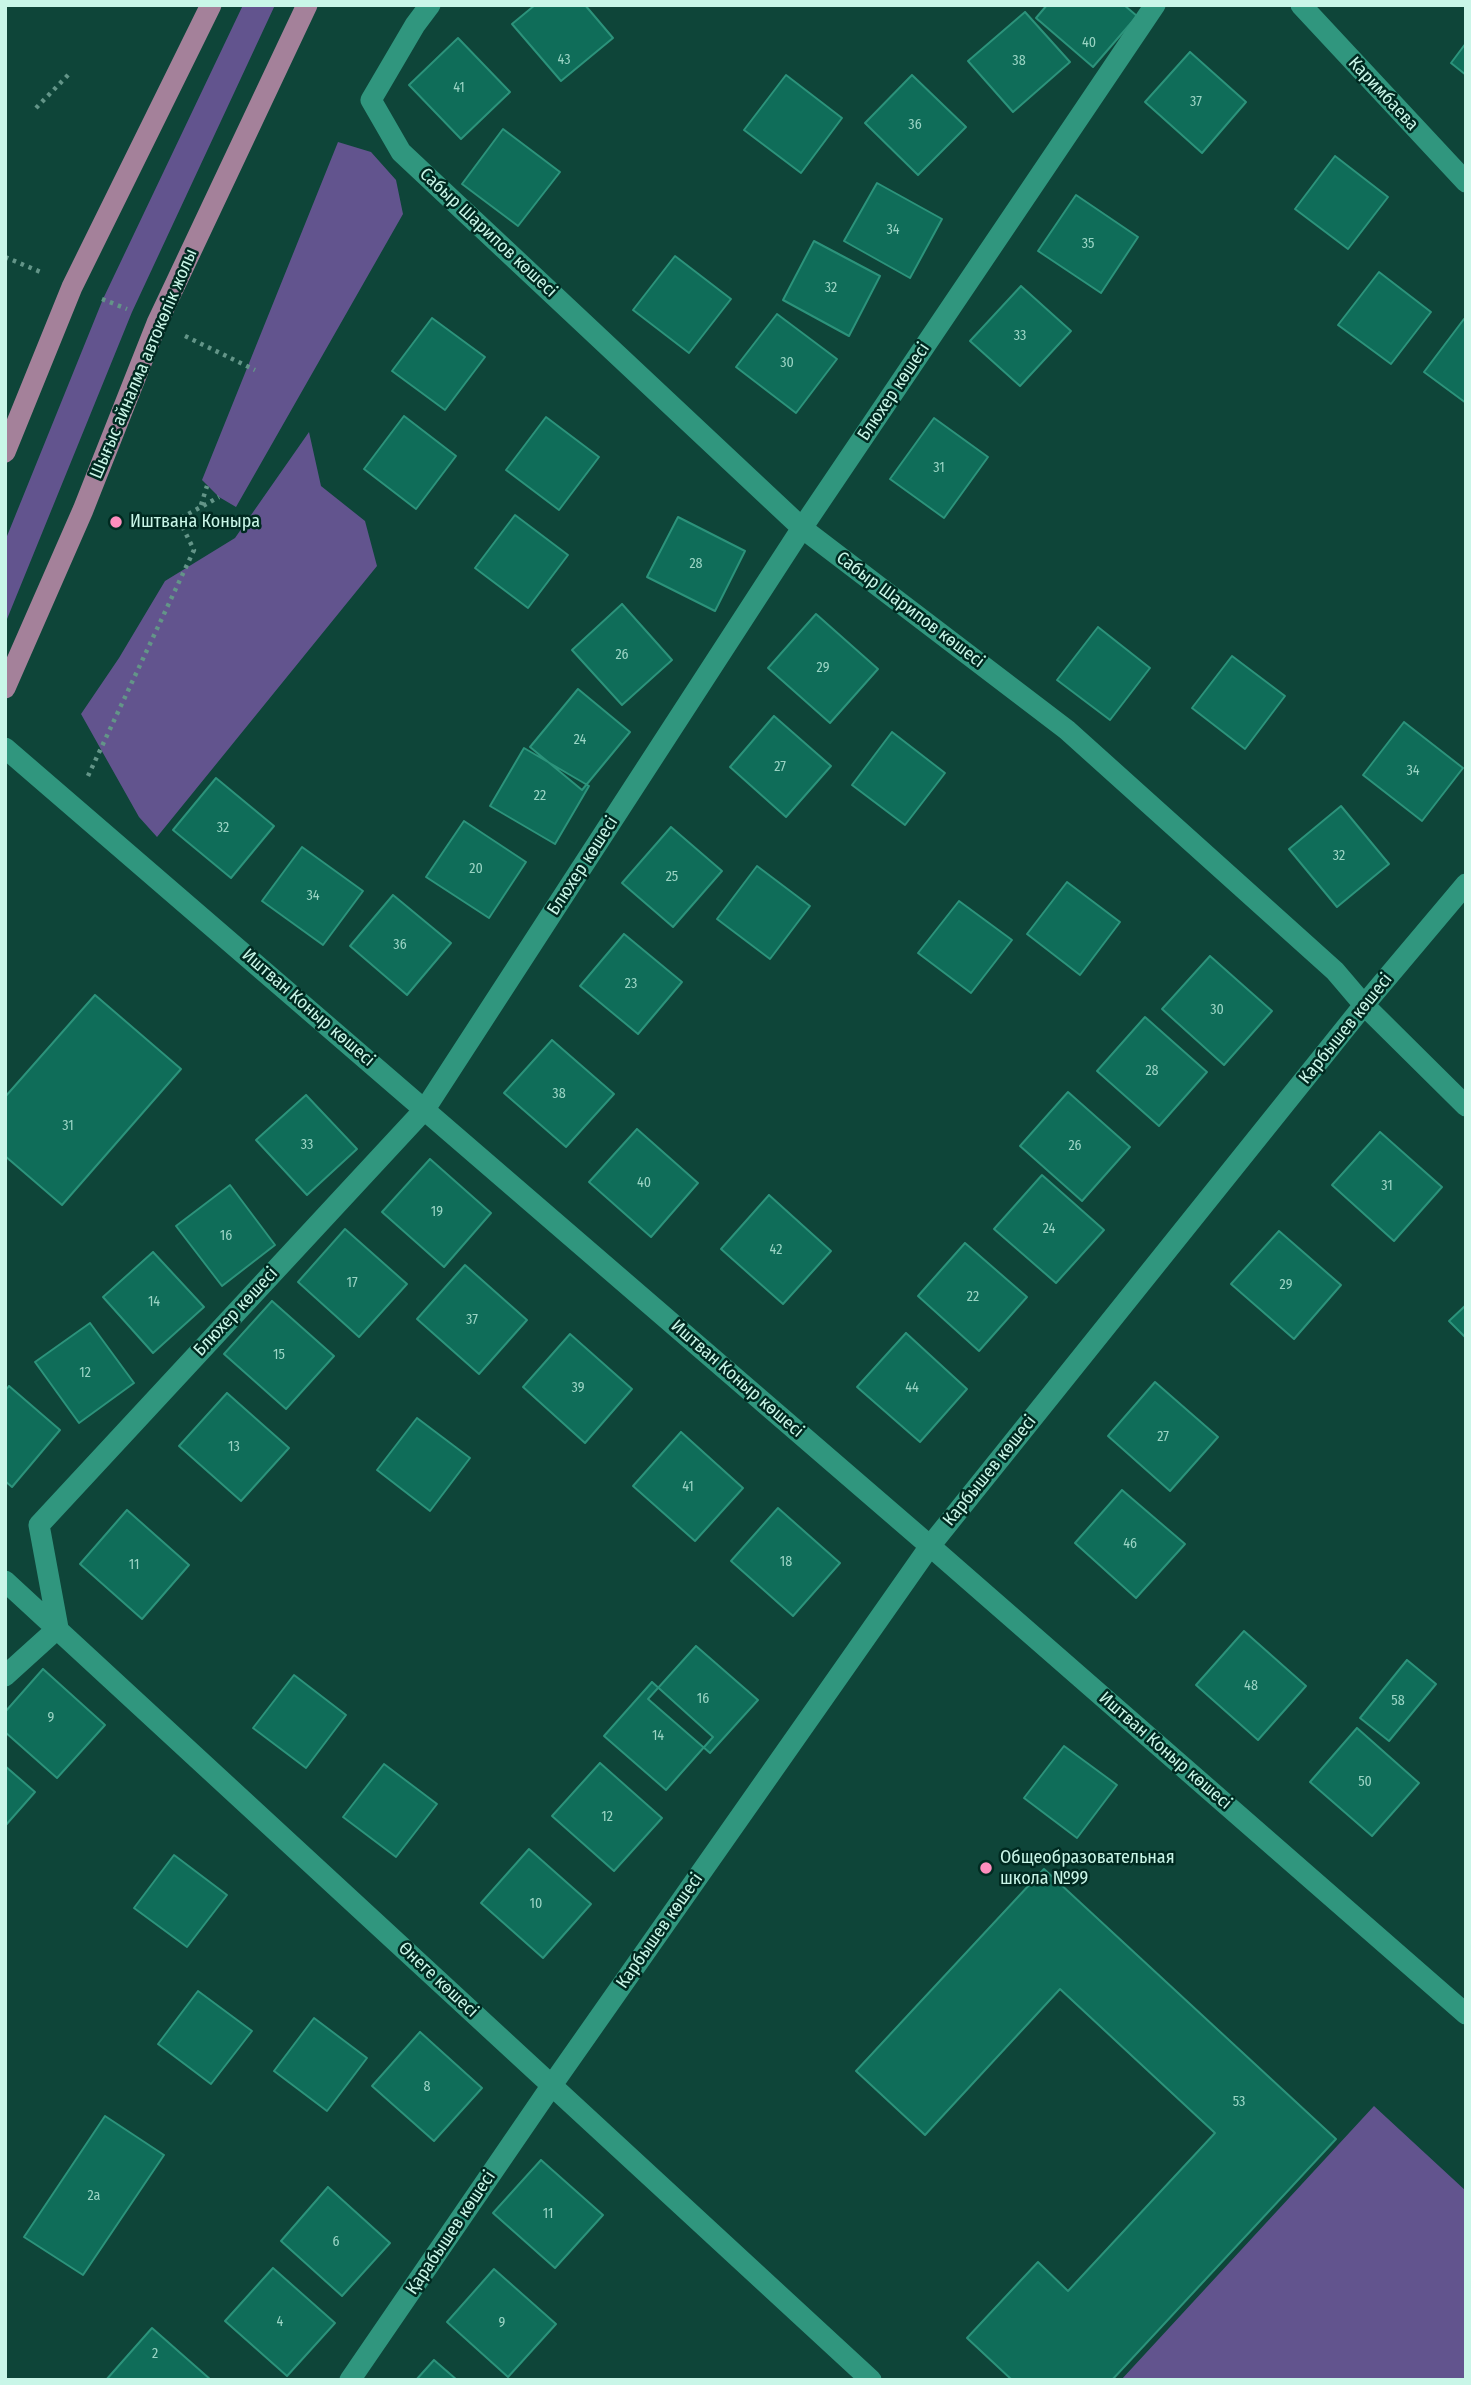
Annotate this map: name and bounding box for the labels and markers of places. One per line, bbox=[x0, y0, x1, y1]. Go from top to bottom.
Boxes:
place label: Иштвана Коныра bbox=[130, 511, 260, 533]
marker: Иштвана Коныра bbox=[108, 514, 124, 530]
place label: Общеобразовательная школа №99 bbox=[1000, 1847, 1175, 1890]
marker: Общеобразовательная школа №99 bbox=[978, 1860, 994, 1876]

